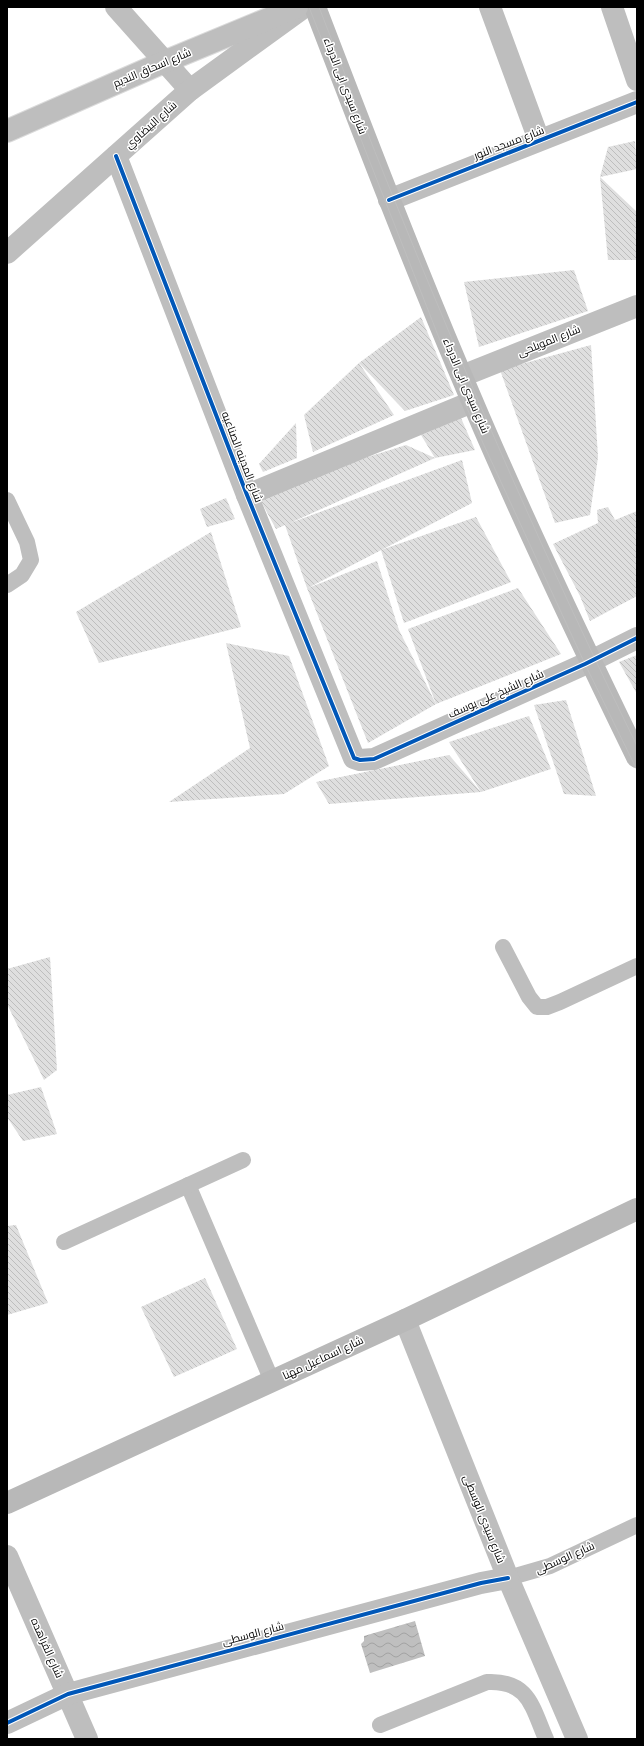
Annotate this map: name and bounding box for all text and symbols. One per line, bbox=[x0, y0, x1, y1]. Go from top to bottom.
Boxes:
street label: شارع سيدى ابى الدرداء bbox=[320, 36, 369, 136]
street label: شارع اسحاق النديم bbox=[111, 46, 193, 91]
street label: شارع البيضاوي bbox=[123, 98, 181, 153]
street label: شارع مسجد النور bbox=[471, 124, 546, 164]
street label: شارع المويلحى bbox=[516, 323, 583, 360]
street label: شارع سيدى ابى الدرداء bbox=[439, 336, 492, 436]
street label: شارع المدينه الصناعيه bbox=[218, 410, 265, 505]
street label: شارع الشيخ على يوسف bbox=[446, 667, 546, 722]
street label: شارع اسماعيل مهنا bbox=[281, 1334, 366, 1383]
street label: شارع سيدى الوسطى bbox=[459, 1473, 508, 1565]
street label: شارع الوسطى bbox=[533, 1539, 597, 1578]
street label: شارع الفراهده bbox=[27, 1616, 66, 1680]
street label: شارع الوسطى bbox=[221, 1620, 286, 1649]

